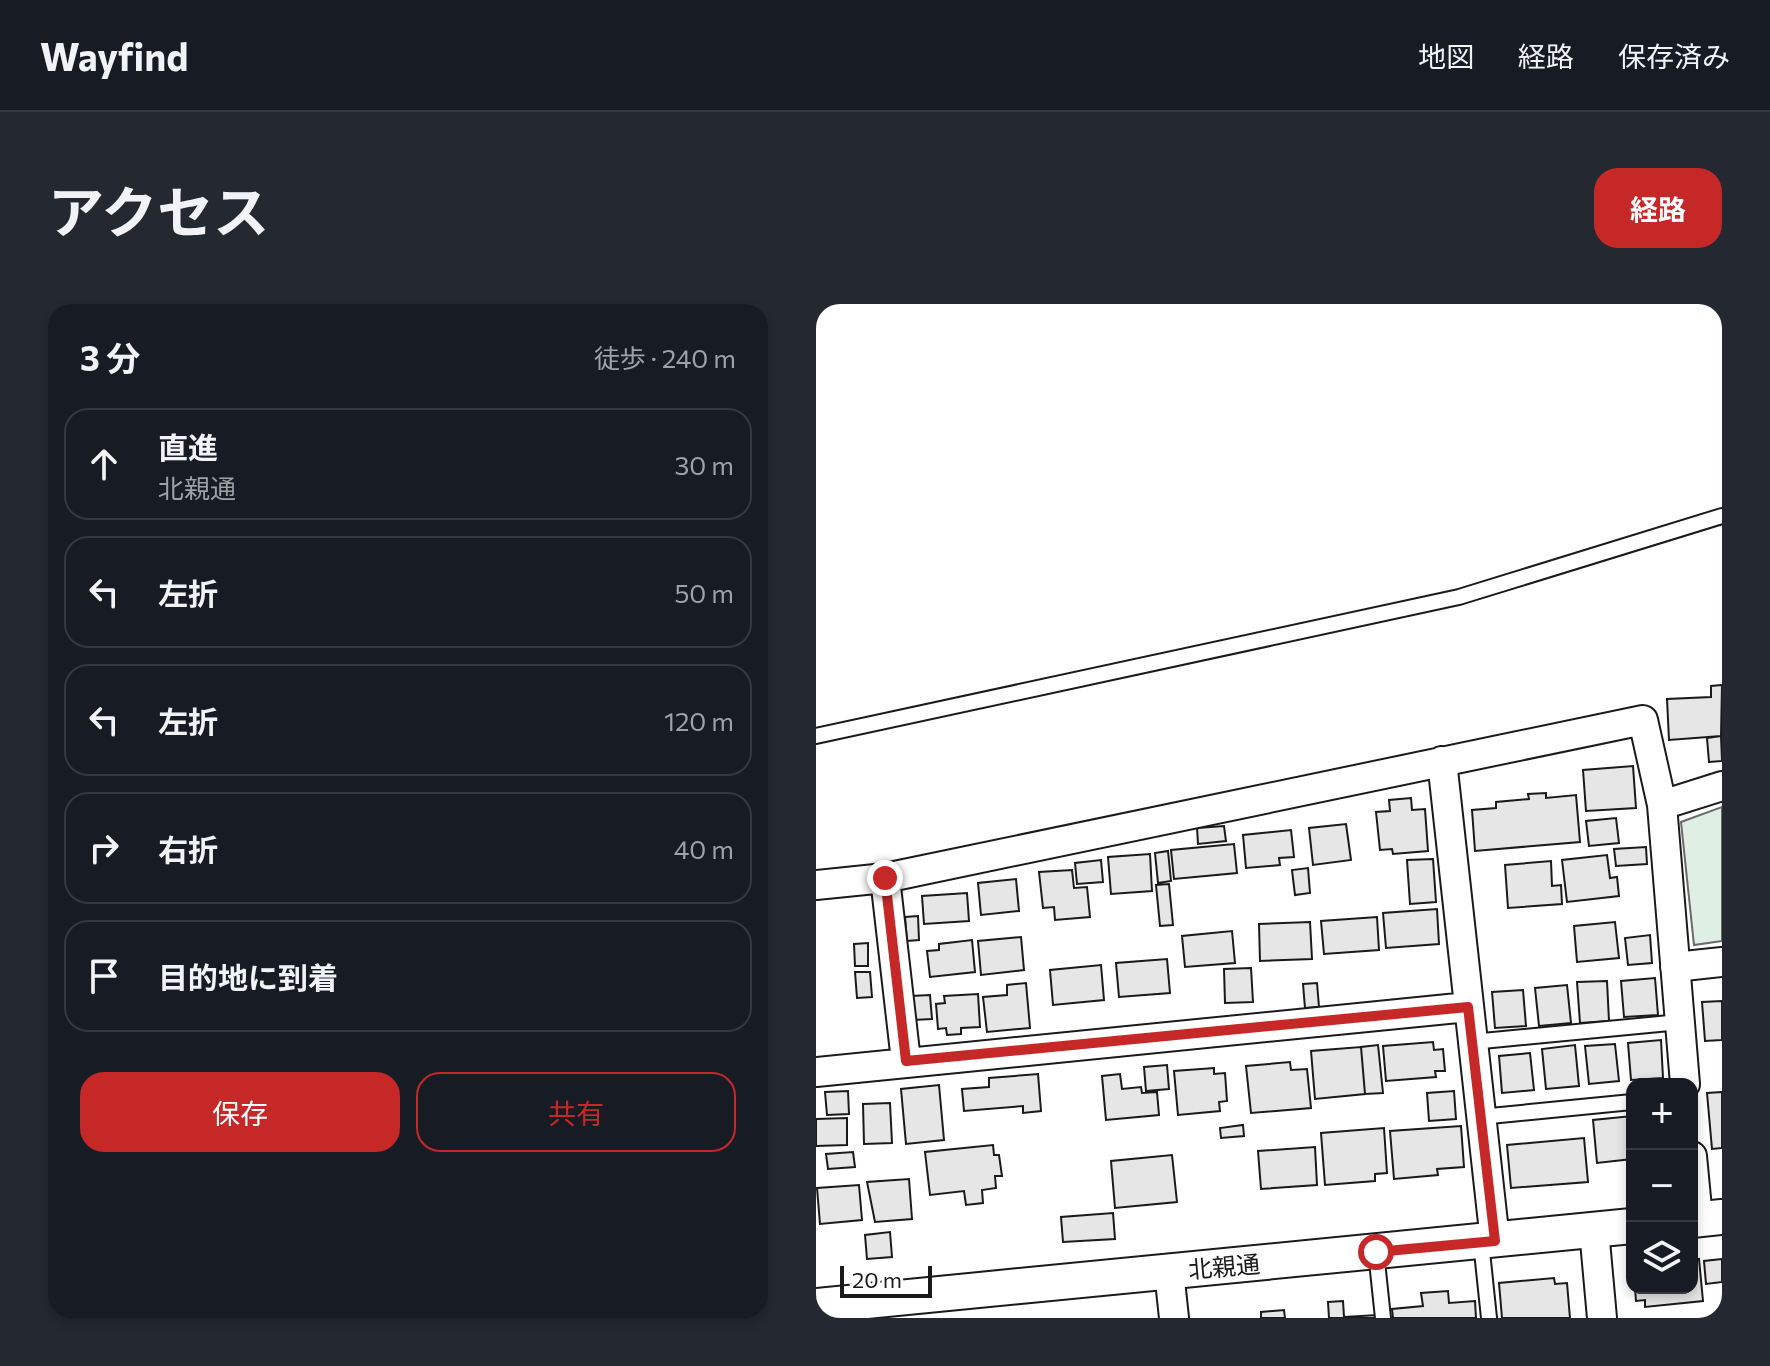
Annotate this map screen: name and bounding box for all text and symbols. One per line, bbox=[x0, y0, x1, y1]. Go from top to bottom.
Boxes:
text: Wayfind bbox=[40, 32, 188, 79]
text: 地図 bbox=[1418, 39, 1474, 73]
text: 経路 bbox=[1518, 39, 1574, 73]
text: 保存済み bbox=[1618, 39, 1730, 73]
button: 経路 bbox=[1594, 168, 1722, 248]
text: アクセス bbox=[48, 176, 269, 245]
text: 3 分 bbox=[80, 336, 140, 378]
text: 徒歩 · 240 m bbox=[594, 342, 736, 373]
text: 直進 bbox=[158, 428, 218, 465]
icon: ahead bbox=[82, 442, 126, 486]
text: 30 m bbox=[675, 449, 734, 480]
text: 北親通 bbox=[158, 472, 236, 503]
icon: left bbox=[82, 570, 126, 614]
text: 左折 bbox=[158, 574, 218, 611]
text: 50 m bbox=[674, 577, 734, 608]
icon: left bbox=[82, 698, 126, 742]
text: 左折 bbox=[158, 702, 218, 739]
text: 120 m bbox=[664, 705, 734, 736]
icon: right bbox=[82, 826, 126, 870]
text: 右折 bbox=[158, 830, 218, 867]
text: 40 m bbox=[674, 833, 734, 864]
route end bbox=[867, 860, 903, 896]
icon: arrive bbox=[82, 954, 126, 998]
text: 目的地に到着 bbox=[158, 958, 338, 995]
button: 保存 bbox=[80, 1072, 400, 1152]
button: 共有 bbox=[416, 1072, 736, 1152]
map controls bbox=[1626, 1078, 1698, 1294]
button: + bbox=[1626, 1078, 1698, 1150]
button: − bbox=[1626, 1150, 1698, 1222]
button: layers bbox=[1626, 1222, 1698, 1294]
route start bbox=[1358, 1234, 1394, 1270]
street label: 北親通 bbox=[1187, 1248, 1261, 1284]
scale bar bbox=[840, 1262, 932, 1298]
text: 20 m bbox=[852, 1266, 902, 1293]

